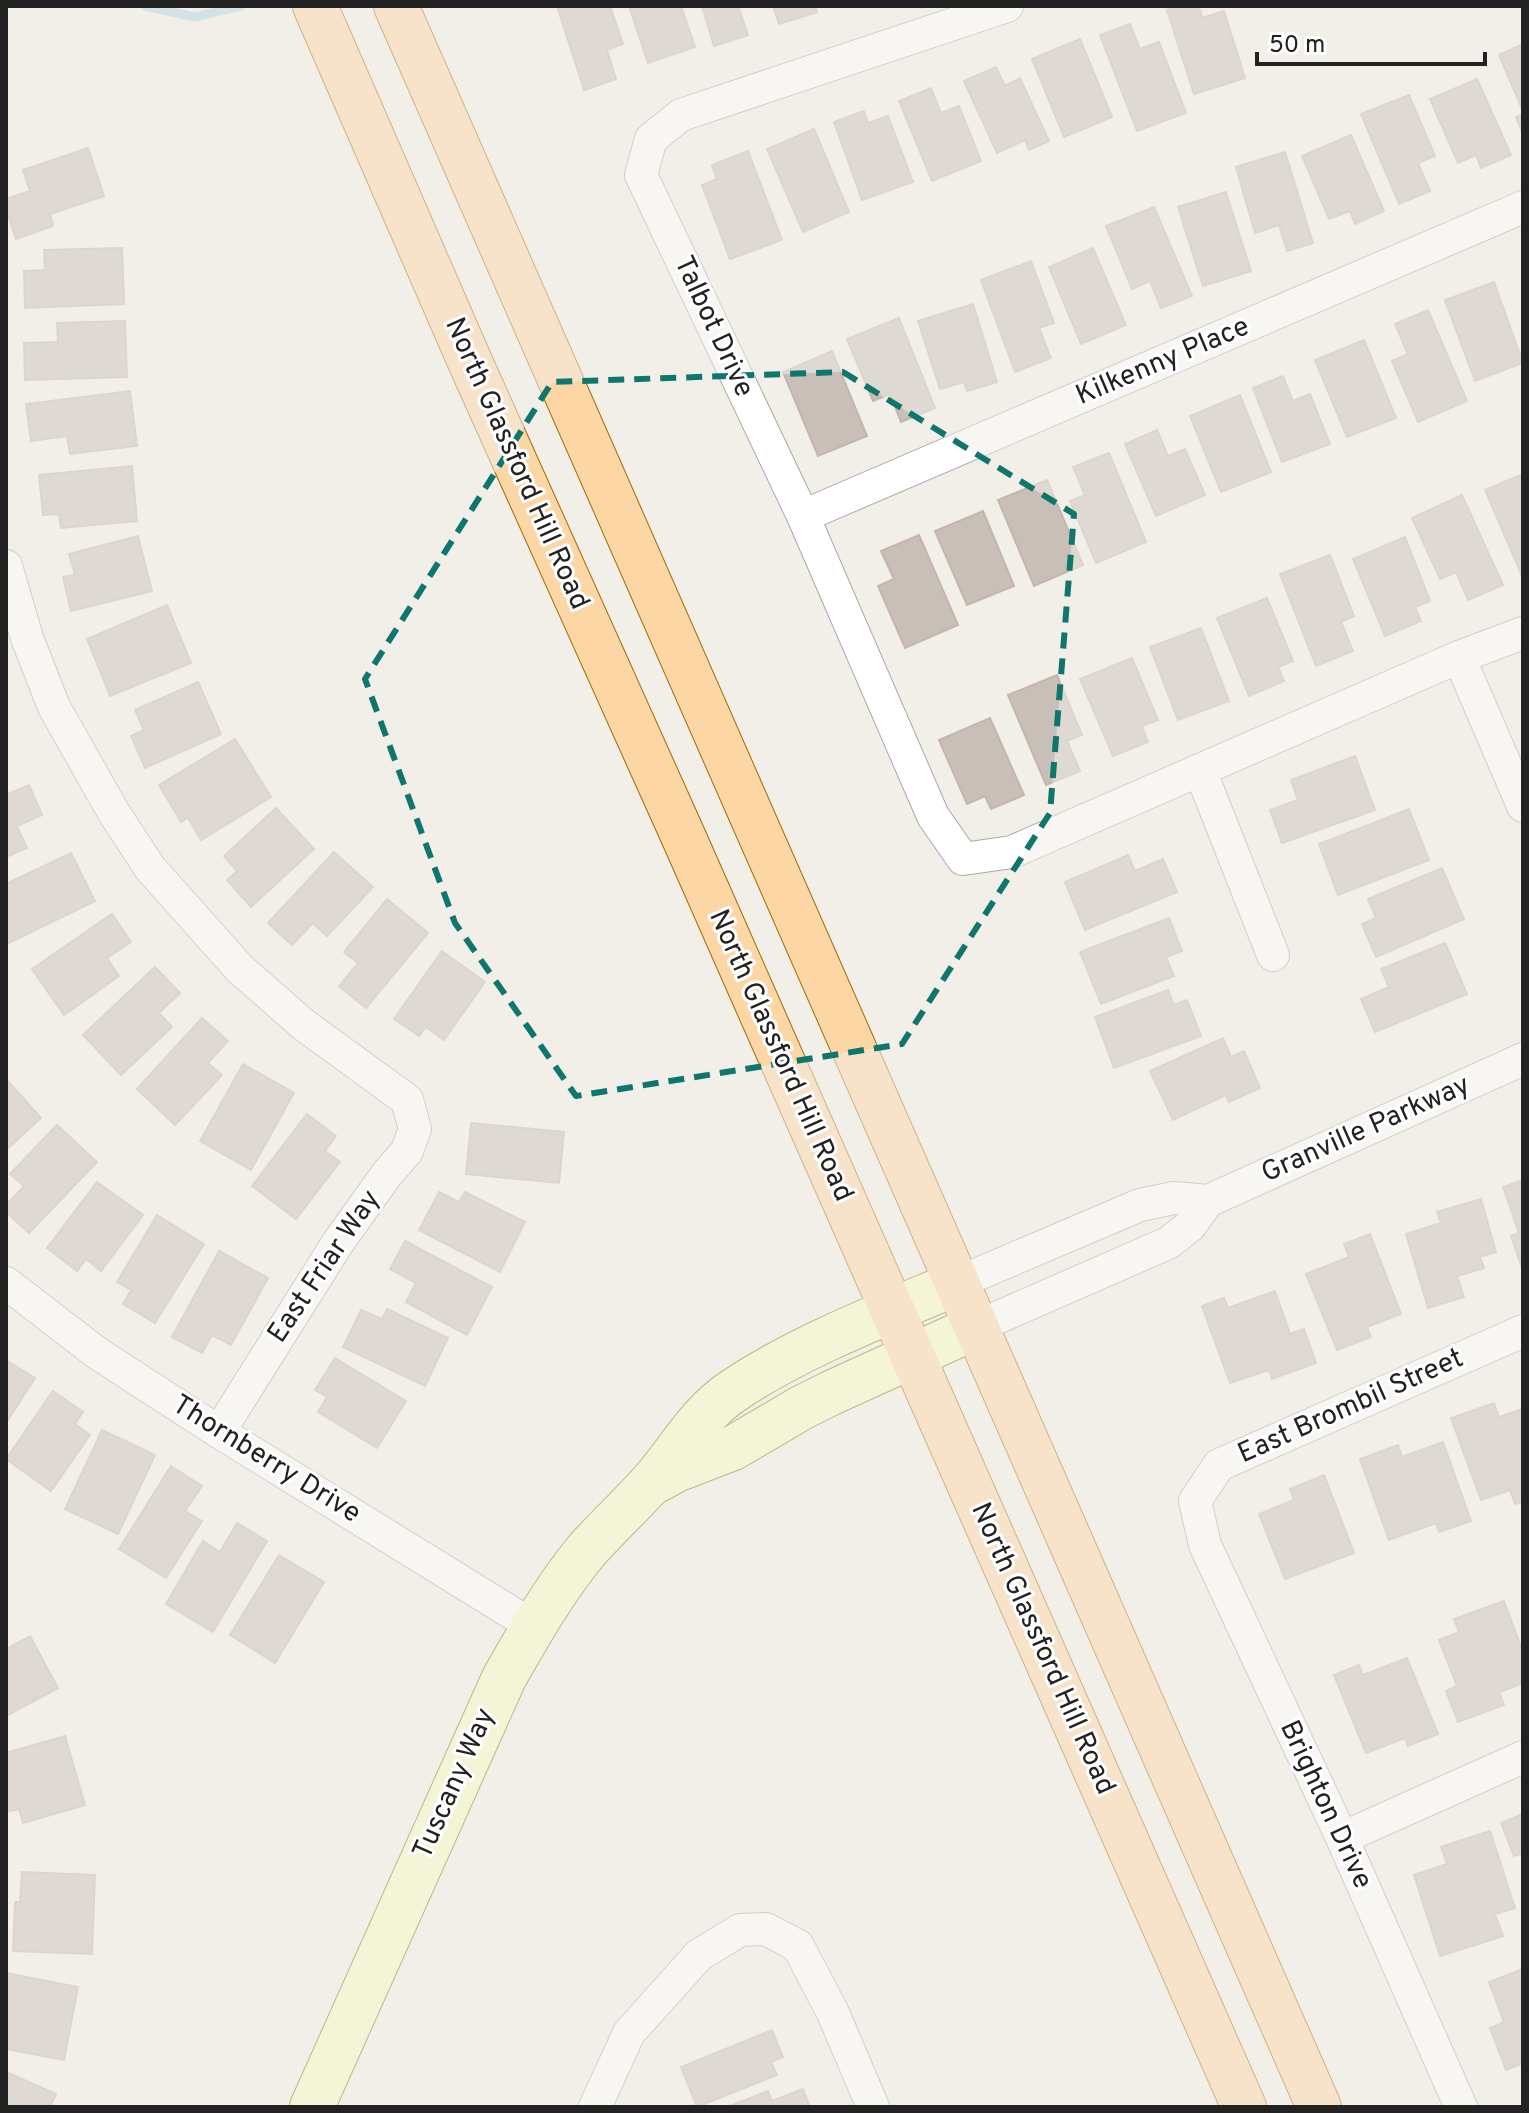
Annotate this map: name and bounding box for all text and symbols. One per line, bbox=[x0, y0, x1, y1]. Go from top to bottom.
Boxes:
scale bar bbox=[1257, 16, 1485, 66]
text: 50 m bbox=[1269, 31, 1325, 61]
street label: Talbot Drive bbox=[665, 251, 761, 403]
street label: Kilkenny Place bbox=[1071, 309, 1255, 415]
street label: North Glassford Hill Road bbox=[435, 312, 597, 616]
street label: North Glassford Hill Road bbox=[699, 904, 861, 1208]
street label: Granville Parkway bbox=[1256, 1068, 1476, 1192]
street label: East Friar Way bbox=[261, 1183, 389, 1351]
street label: East Brombil Street bbox=[1233, 1341, 1469, 1473]
street label: Thornberry Drive bbox=[165, 1388, 367, 1532]
street label: North Glassford Hill Road bbox=[961, 1497, 1123, 1801]
street label: Tuscany Way bbox=[406, 1703, 504, 1865]
street label: Brighton Drive bbox=[1270, 1715, 1380, 1895]

